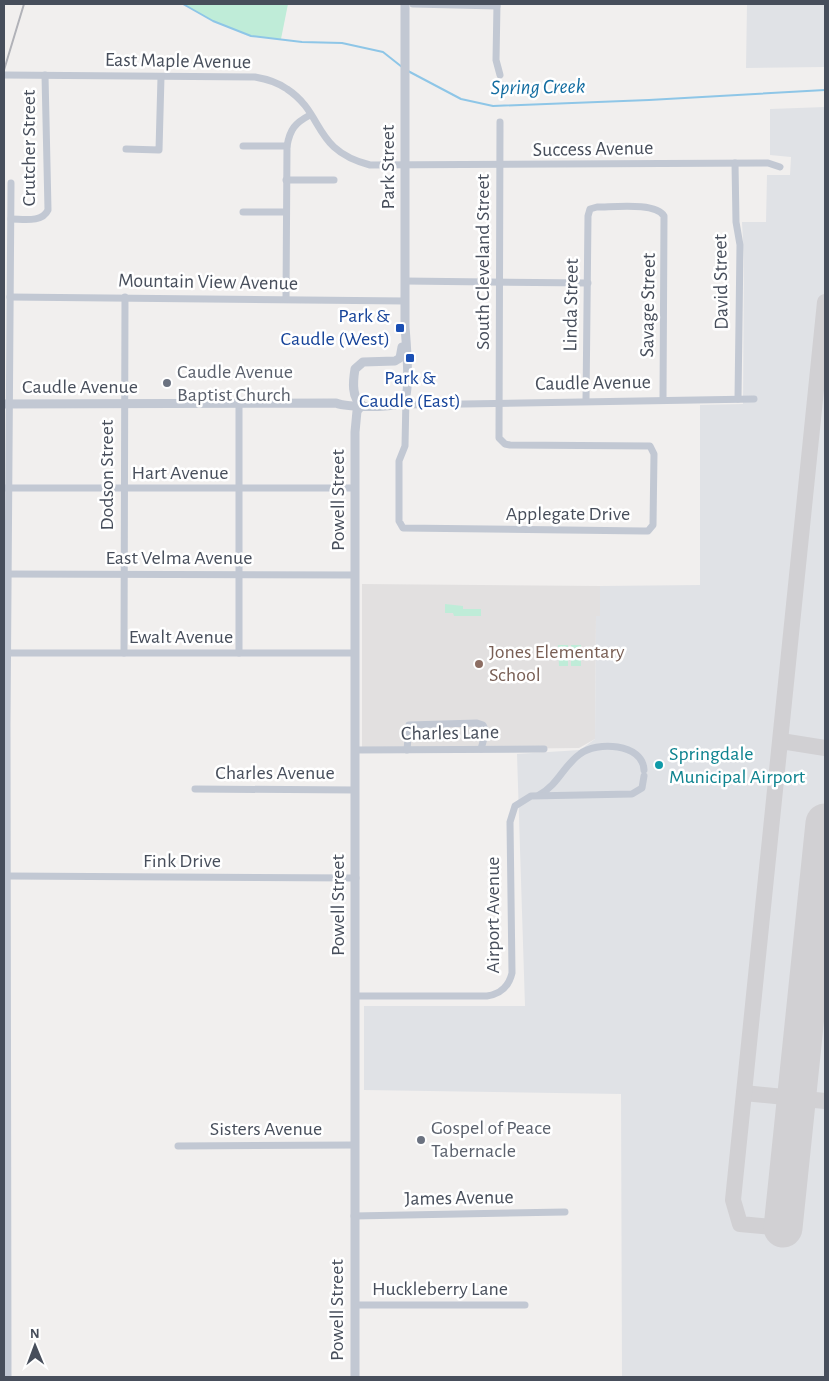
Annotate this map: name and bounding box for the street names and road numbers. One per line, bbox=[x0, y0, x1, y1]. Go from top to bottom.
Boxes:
street label: East Maple Avenue bbox=[105, 50, 251, 72]
street label: Crutcher Street bbox=[19, 89, 39, 206]
street label: Park Street bbox=[378, 124, 398, 209]
street label: Success Avenue bbox=[533, 138, 653, 160]
street label: South Cleveland Street bbox=[473, 173, 493, 350]
street label: David Street bbox=[710, 233, 732, 330]
street label: Savage Street bbox=[637, 252, 659, 358]
street label: Linda Street bbox=[560, 257, 582, 352]
street label: Mountain View Avenue bbox=[118, 270, 298, 294]
street label: Caudle Avenue bbox=[535, 372, 651, 394]
street label: Caudle Avenue bbox=[22, 377, 138, 397]
street label: Dodson Street bbox=[97, 419, 117, 530]
street label: Powell Street bbox=[328, 448, 348, 551]
street label: Hart Avenue bbox=[132, 463, 228, 483]
street label: Applegate Drive bbox=[506, 504, 630, 524]
street label: East Velma Avenue bbox=[106, 548, 252, 568]
street label: Ewalt Avenue bbox=[129, 627, 233, 647]
street label: Charles Lane bbox=[401, 722, 499, 744]
street label: Charles Avenue bbox=[215, 763, 335, 783]
street label: Fink Drive bbox=[143, 851, 221, 871]
street label: Powell Street bbox=[328, 853, 348, 956]
street label: Airport Avenue bbox=[483, 856, 503, 974]
street label: Sisters Avenue bbox=[210, 1119, 322, 1139]
street label: James Avenue bbox=[404, 1187, 514, 1209]
street label: Powell Street bbox=[327, 1258, 347, 1361]
street label: Huckleberry Lane bbox=[372, 1279, 508, 1299]

